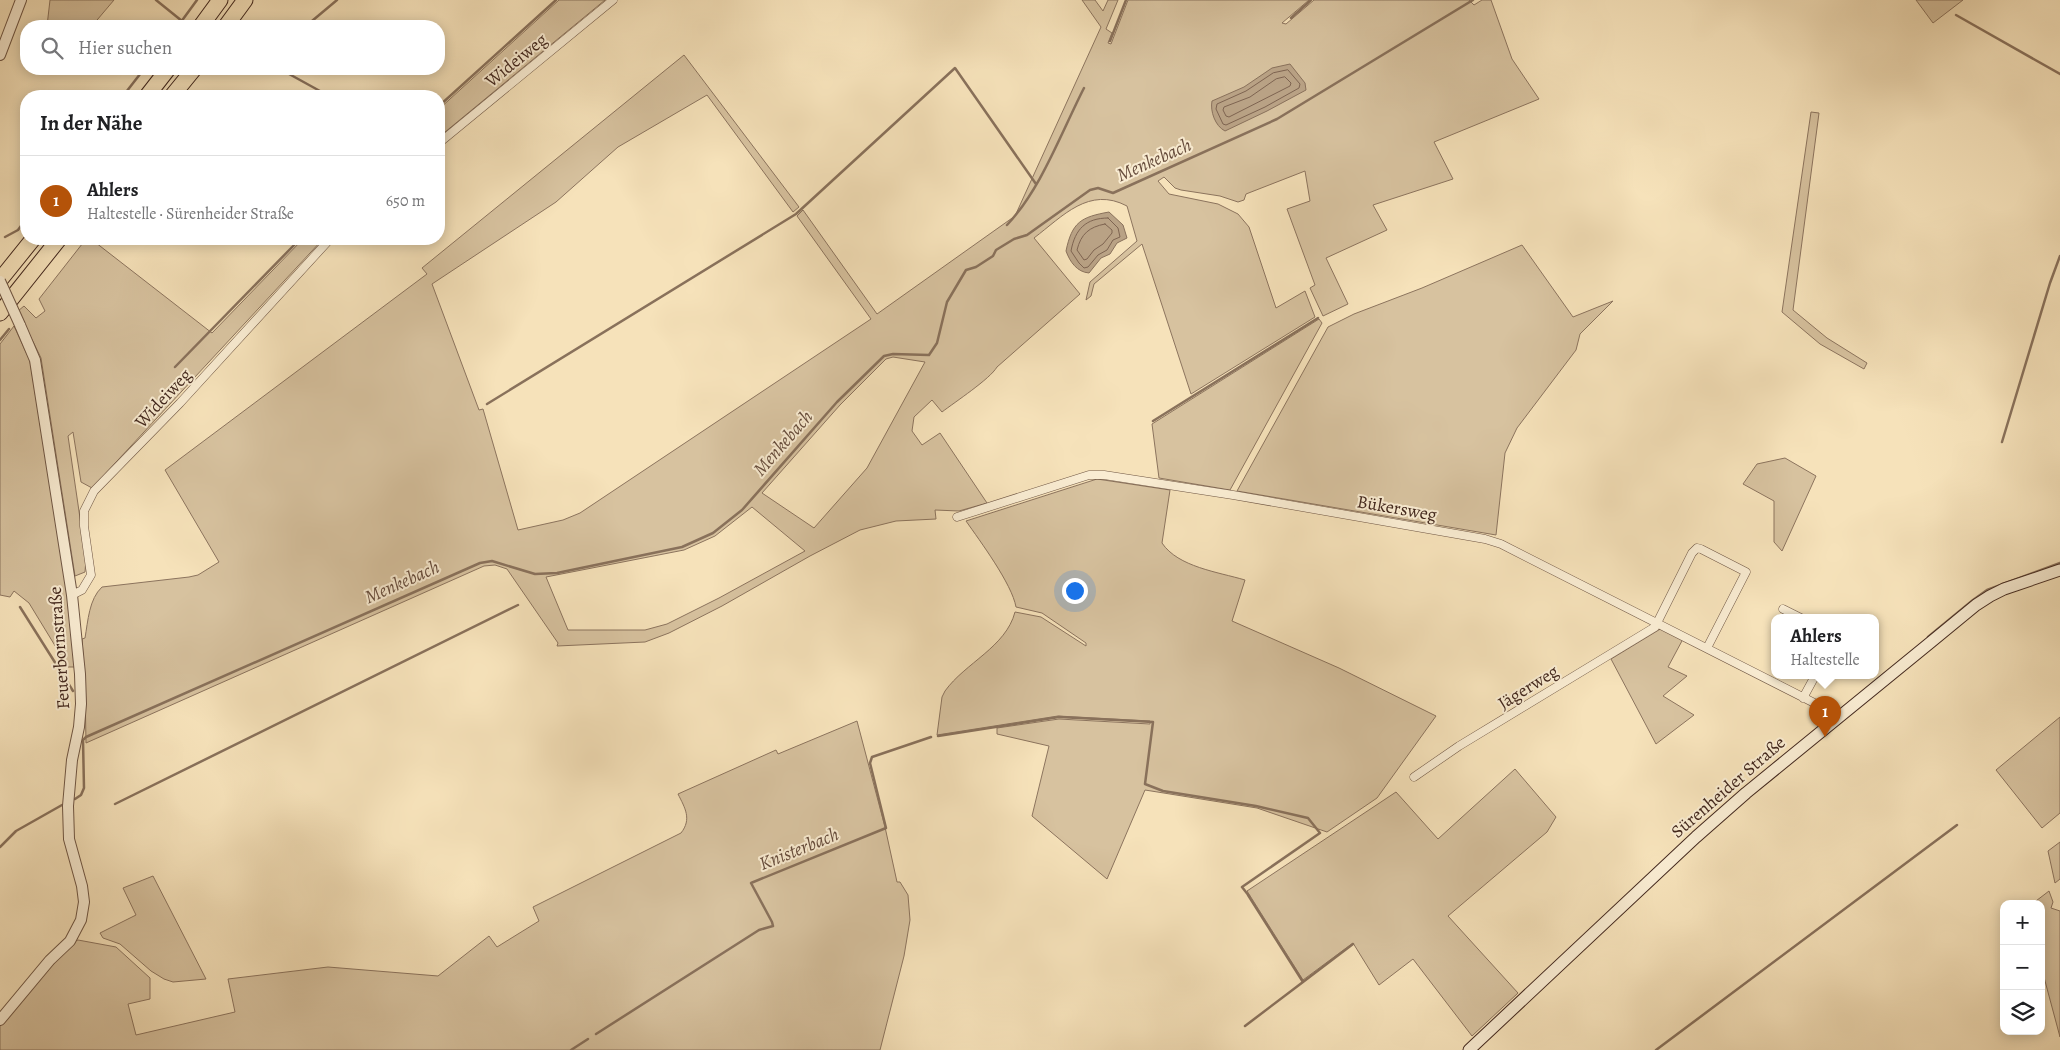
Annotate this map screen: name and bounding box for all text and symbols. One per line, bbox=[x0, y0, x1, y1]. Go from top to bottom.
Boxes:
search box bbox=[20, 20, 445, 75]
street label: Wideiweg bbox=[479, 28, 552, 93]
icon: search bbox=[38, 34, 66, 62]
text: Hier suchen bbox=[78, 35, 172, 61]
text: In der Nähe bbox=[40, 109, 142, 137]
water label: Menkebach bbox=[1112, 132, 1196, 188]
text: Ahlers bbox=[87, 177, 138, 203]
text: 1 bbox=[53, 190, 59, 212]
text: 650 m bbox=[386, 190, 425, 212]
text: Haltestelle · Sürenheider Straße bbox=[87, 203, 294, 225]
street label: Wideiweg bbox=[129, 363, 197, 434]
water label: Menkebach bbox=[747, 404, 819, 482]
street label: Bükersweg bbox=[1355, 489, 1439, 527]
water label: Menkebach bbox=[360, 554, 444, 610]
your location bbox=[1062, 578, 1088, 604]
street label: Feuerbornstraße bbox=[43, 586, 75, 710]
popup bbox=[1771, 614, 1879, 679]
text: Ahlers bbox=[1790, 623, 1842, 649]
text: Haltestelle bbox=[1790, 649, 1860, 671]
street label: Jägerweg bbox=[1493, 659, 1563, 715]
pin: 1 bbox=[1809, 696, 1841, 737]
street label: Sürenheider Straße bbox=[1666, 731, 1790, 843]
water label: Knisterbach bbox=[755, 821, 843, 877]
map controls bbox=[2000, 900, 2045, 1035]
button: + bbox=[2000, 900, 2045, 945]
button: − bbox=[2000, 945, 2045, 990]
button: layers bbox=[2000, 990, 2045, 1035]

